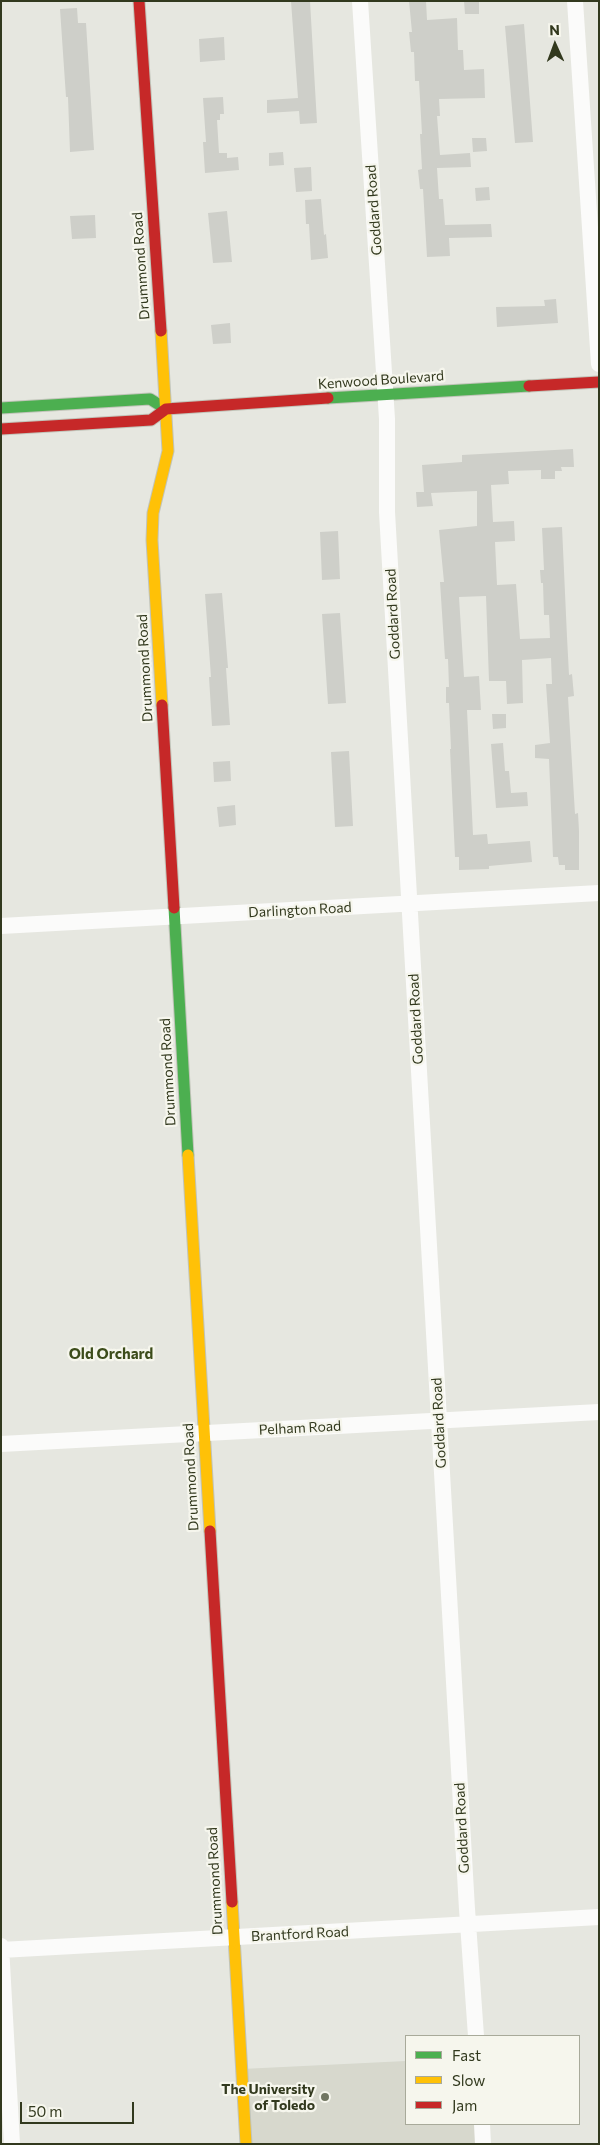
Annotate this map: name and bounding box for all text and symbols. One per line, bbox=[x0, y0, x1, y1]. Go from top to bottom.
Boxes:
north arrow bbox=[530, 20, 580, 70]
text: N bbox=[549, 21, 560, 38]
street label: Goddard Road bbox=[362, 164, 386, 256]
street label: Drummond Road bbox=[129, 212, 153, 320]
street label: Kenwood Boulevard bbox=[317, 367, 445, 393]
street label: Goddard Road bbox=[382, 568, 404, 660]
street label: Drummond Road bbox=[134, 614, 156, 722]
street label: Darlington Road bbox=[248, 899, 352, 921]
street label: Goddard Road bbox=[405, 973, 427, 1065]
street label: Drummond Road bbox=[157, 1018, 179, 1126]
district label: Old Orchard bbox=[69, 1345, 153, 1363]
street label: Goddard Road bbox=[428, 1377, 450, 1469]
street label: Pelham Road bbox=[258, 1417, 342, 1439]
street label: Drummond Road bbox=[180, 1423, 202, 1531]
street label: Goddard Road bbox=[451, 1782, 473, 1874]
street label: Drummond Road bbox=[204, 1827, 226, 1935]
street label: Brantford Road bbox=[251, 1923, 349, 1945]
legend bbox=[405, 2035, 580, 2125]
text: Fast bbox=[452, 2046, 481, 2064]
text: Slow bbox=[452, 2071, 485, 2089]
place label: The University of Toledo bbox=[221, 2081, 315, 2114]
marker: The University of Toledo bbox=[319, 2091, 331, 2103]
scale bar bbox=[22, 2092, 136, 2124]
text: Jam bbox=[452, 2096, 477, 2114]
text: 50 m bbox=[28, 2102, 62, 2120]

